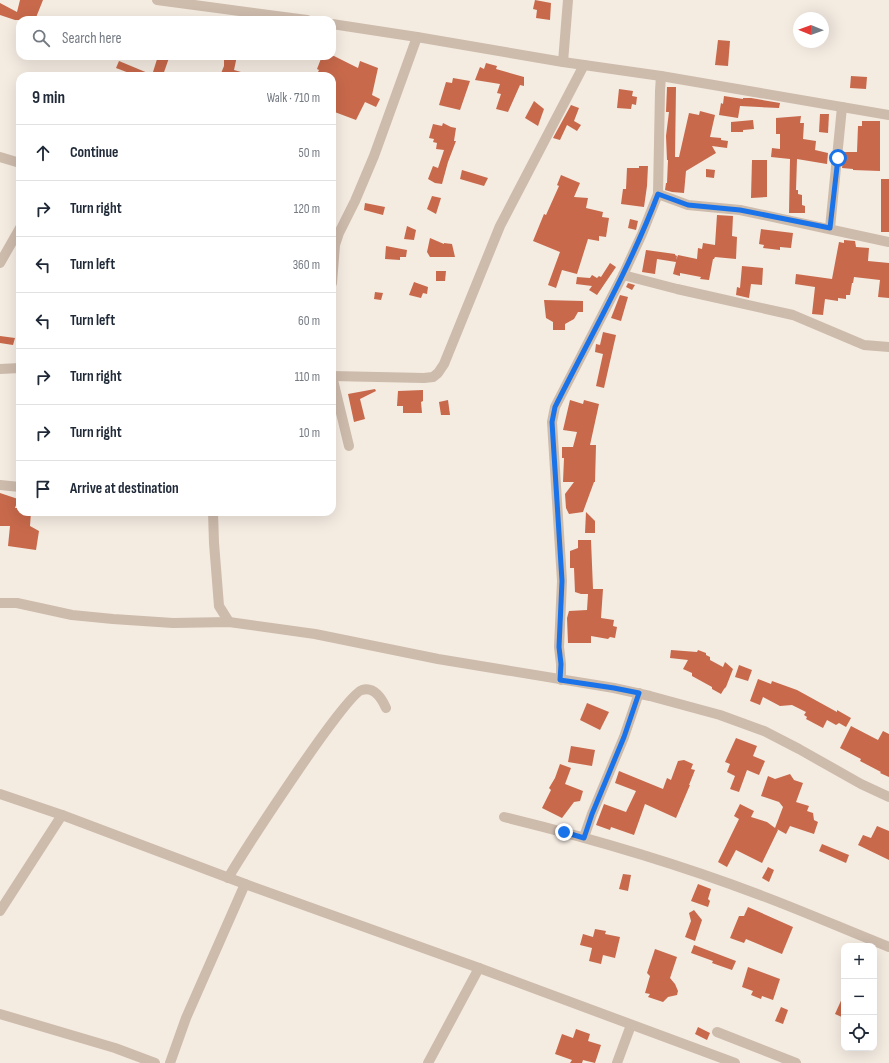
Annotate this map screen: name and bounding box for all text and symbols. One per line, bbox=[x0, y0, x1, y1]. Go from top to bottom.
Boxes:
north arrow bbox=[793, 12, 829, 48]
search box bbox=[16, 16, 336, 60]
icon: search bbox=[30, 27, 52, 49]
text: Search here bbox=[62, 29, 122, 48]
text: 9 min bbox=[32, 88, 65, 108]
text: Walk · 710 m bbox=[267, 90, 320, 106]
icon: ahead bbox=[32, 142, 54, 164]
text: Continue bbox=[70, 143, 119, 162]
text: 50 m bbox=[299, 145, 320, 161]
route start bbox=[829, 149, 847, 167]
icon: right bbox=[32, 198, 54, 220]
text: Turn right bbox=[70, 199, 122, 218]
text: 120 m bbox=[294, 201, 320, 217]
icon: left bbox=[32, 254, 54, 276]
text: Turn left bbox=[70, 255, 115, 274]
text: 360 m bbox=[293, 257, 320, 273]
icon: left bbox=[32, 310, 54, 332]
text: Turn left bbox=[70, 311, 115, 330]
text: 60 m bbox=[298, 313, 320, 329]
icon: right bbox=[32, 366, 54, 388]
text: Turn right bbox=[70, 367, 122, 386]
text: 110 m bbox=[295, 369, 320, 385]
icon: right bbox=[32, 422, 54, 444]
text: Turn right bbox=[70, 423, 122, 442]
text: 10 m bbox=[299, 425, 320, 441]
icon: arrive bbox=[32, 478, 54, 500]
text: Arrive at destination bbox=[70, 479, 179, 498]
route end bbox=[555, 823, 573, 841]
map controls bbox=[841, 943, 877, 1051]
button: + bbox=[841, 943, 877, 979]
button: − bbox=[841, 979, 877, 1015]
button: locate bbox=[841, 1015, 877, 1051]

